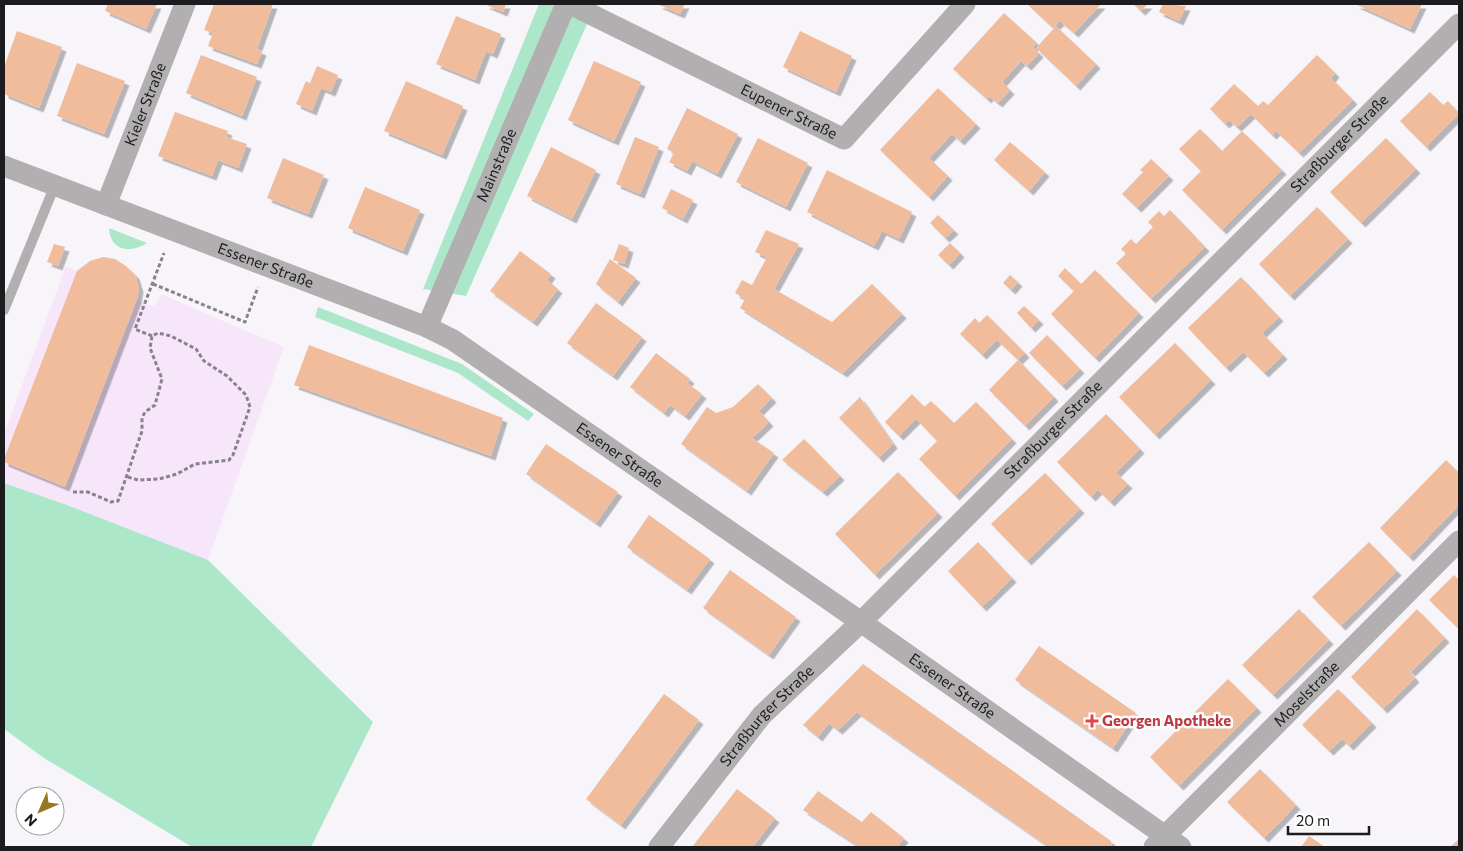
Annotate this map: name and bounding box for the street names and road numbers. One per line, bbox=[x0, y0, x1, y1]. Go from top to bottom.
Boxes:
street label: Kieler Straße bbox=[120, 60, 169, 148]
street label: Eupener Straße bbox=[738, 80, 840, 142]
street label: Straßburger Straße bbox=[1286, 90, 1392, 196]
street label: Mainstraße bbox=[472, 125, 519, 204]
street label: Essener Straße bbox=[215, 238, 317, 291]
street label: Straßburger Straße bbox=[1000, 376, 1105, 482]
street label: Essener Straße bbox=[573, 418, 667, 490]
street label: Essener Straße bbox=[906, 649, 999, 722]
street label: Moselstraße bbox=[1269, 657, 1342, 730]
street label: Straßburger Straße bbox=[715, 661, 817, 770]

